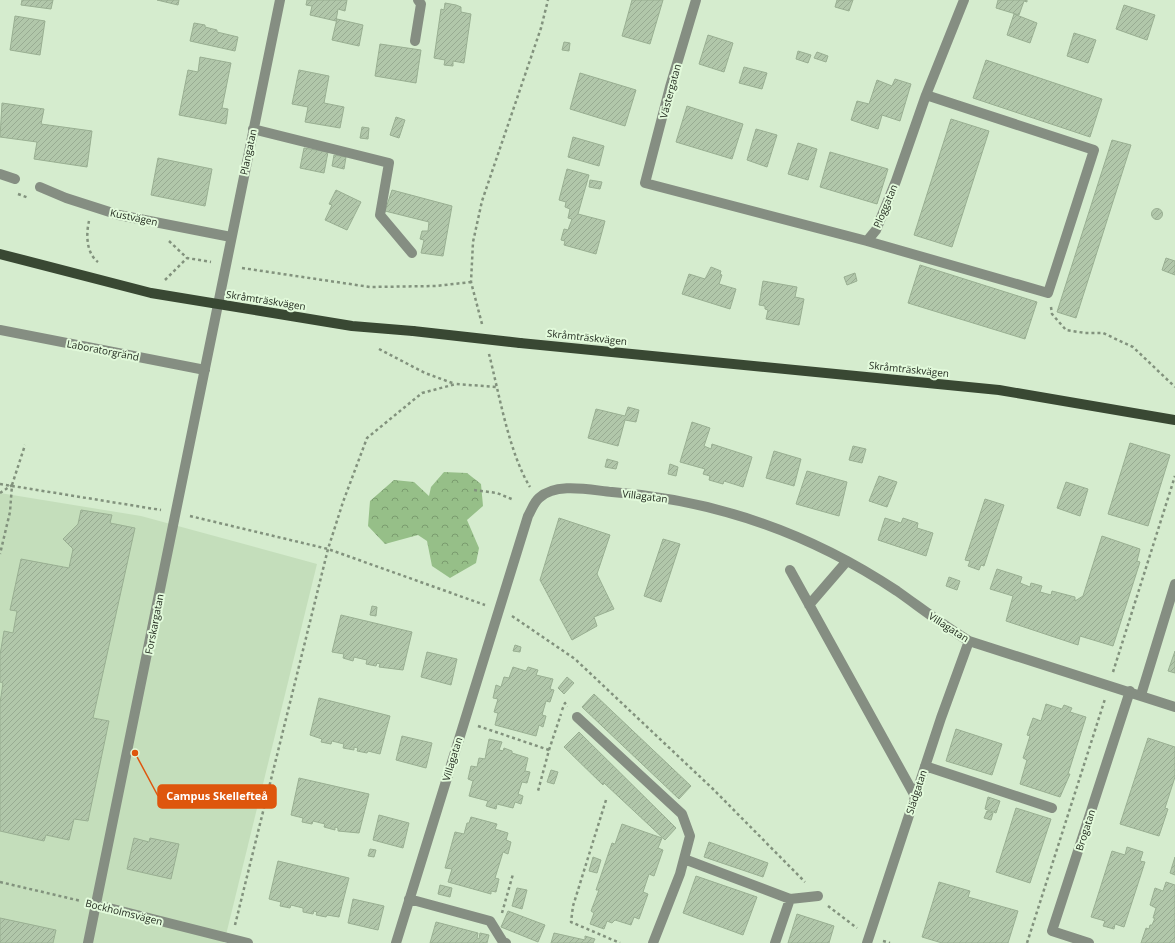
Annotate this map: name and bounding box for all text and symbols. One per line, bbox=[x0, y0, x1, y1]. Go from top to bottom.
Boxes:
street label: Västergatan bbox=[656, 62, 684, 120]
street label: Plangatan bbox=[236, 128, 260, 176]
street label: Ploggatan bbox=[870, 182, 900, 230]
street label: Kustvägen bbox=[109, 205, 159, 229]
street label: Skråmträskvägen bbox=[225, 287, 307, 313]
street label: Skråmträskvägen bbox=[546, 326, 628, 348]
street label: Laboratorgränd bbox=[66, 336, 140, 364]
street label: Skråmträskvägen bbox=[868, 358, 950, 380]
street label: Villagatan bbox=[622, 486, 668, 506]
street label: Forskargatan bbox=[141, 593, 167, 655]
street label: Villagatan bbox=[926, 609, 972, 645]
street label: Villagatan bbox=[439, 735, 465, 783]
street label: Slädgatan bbox=[902, 768, 930, 816]
callout: Campus Skellefteå bbox=[158, 785, 276, 808]
text: Campus Skellefteå bbox=[166, 788, 268, 803]
street label: Brogatan bbox=[1072, 807, 1098, 853]
street label: Bockholmsvägen bbox=[84, 896, 164, 928]

